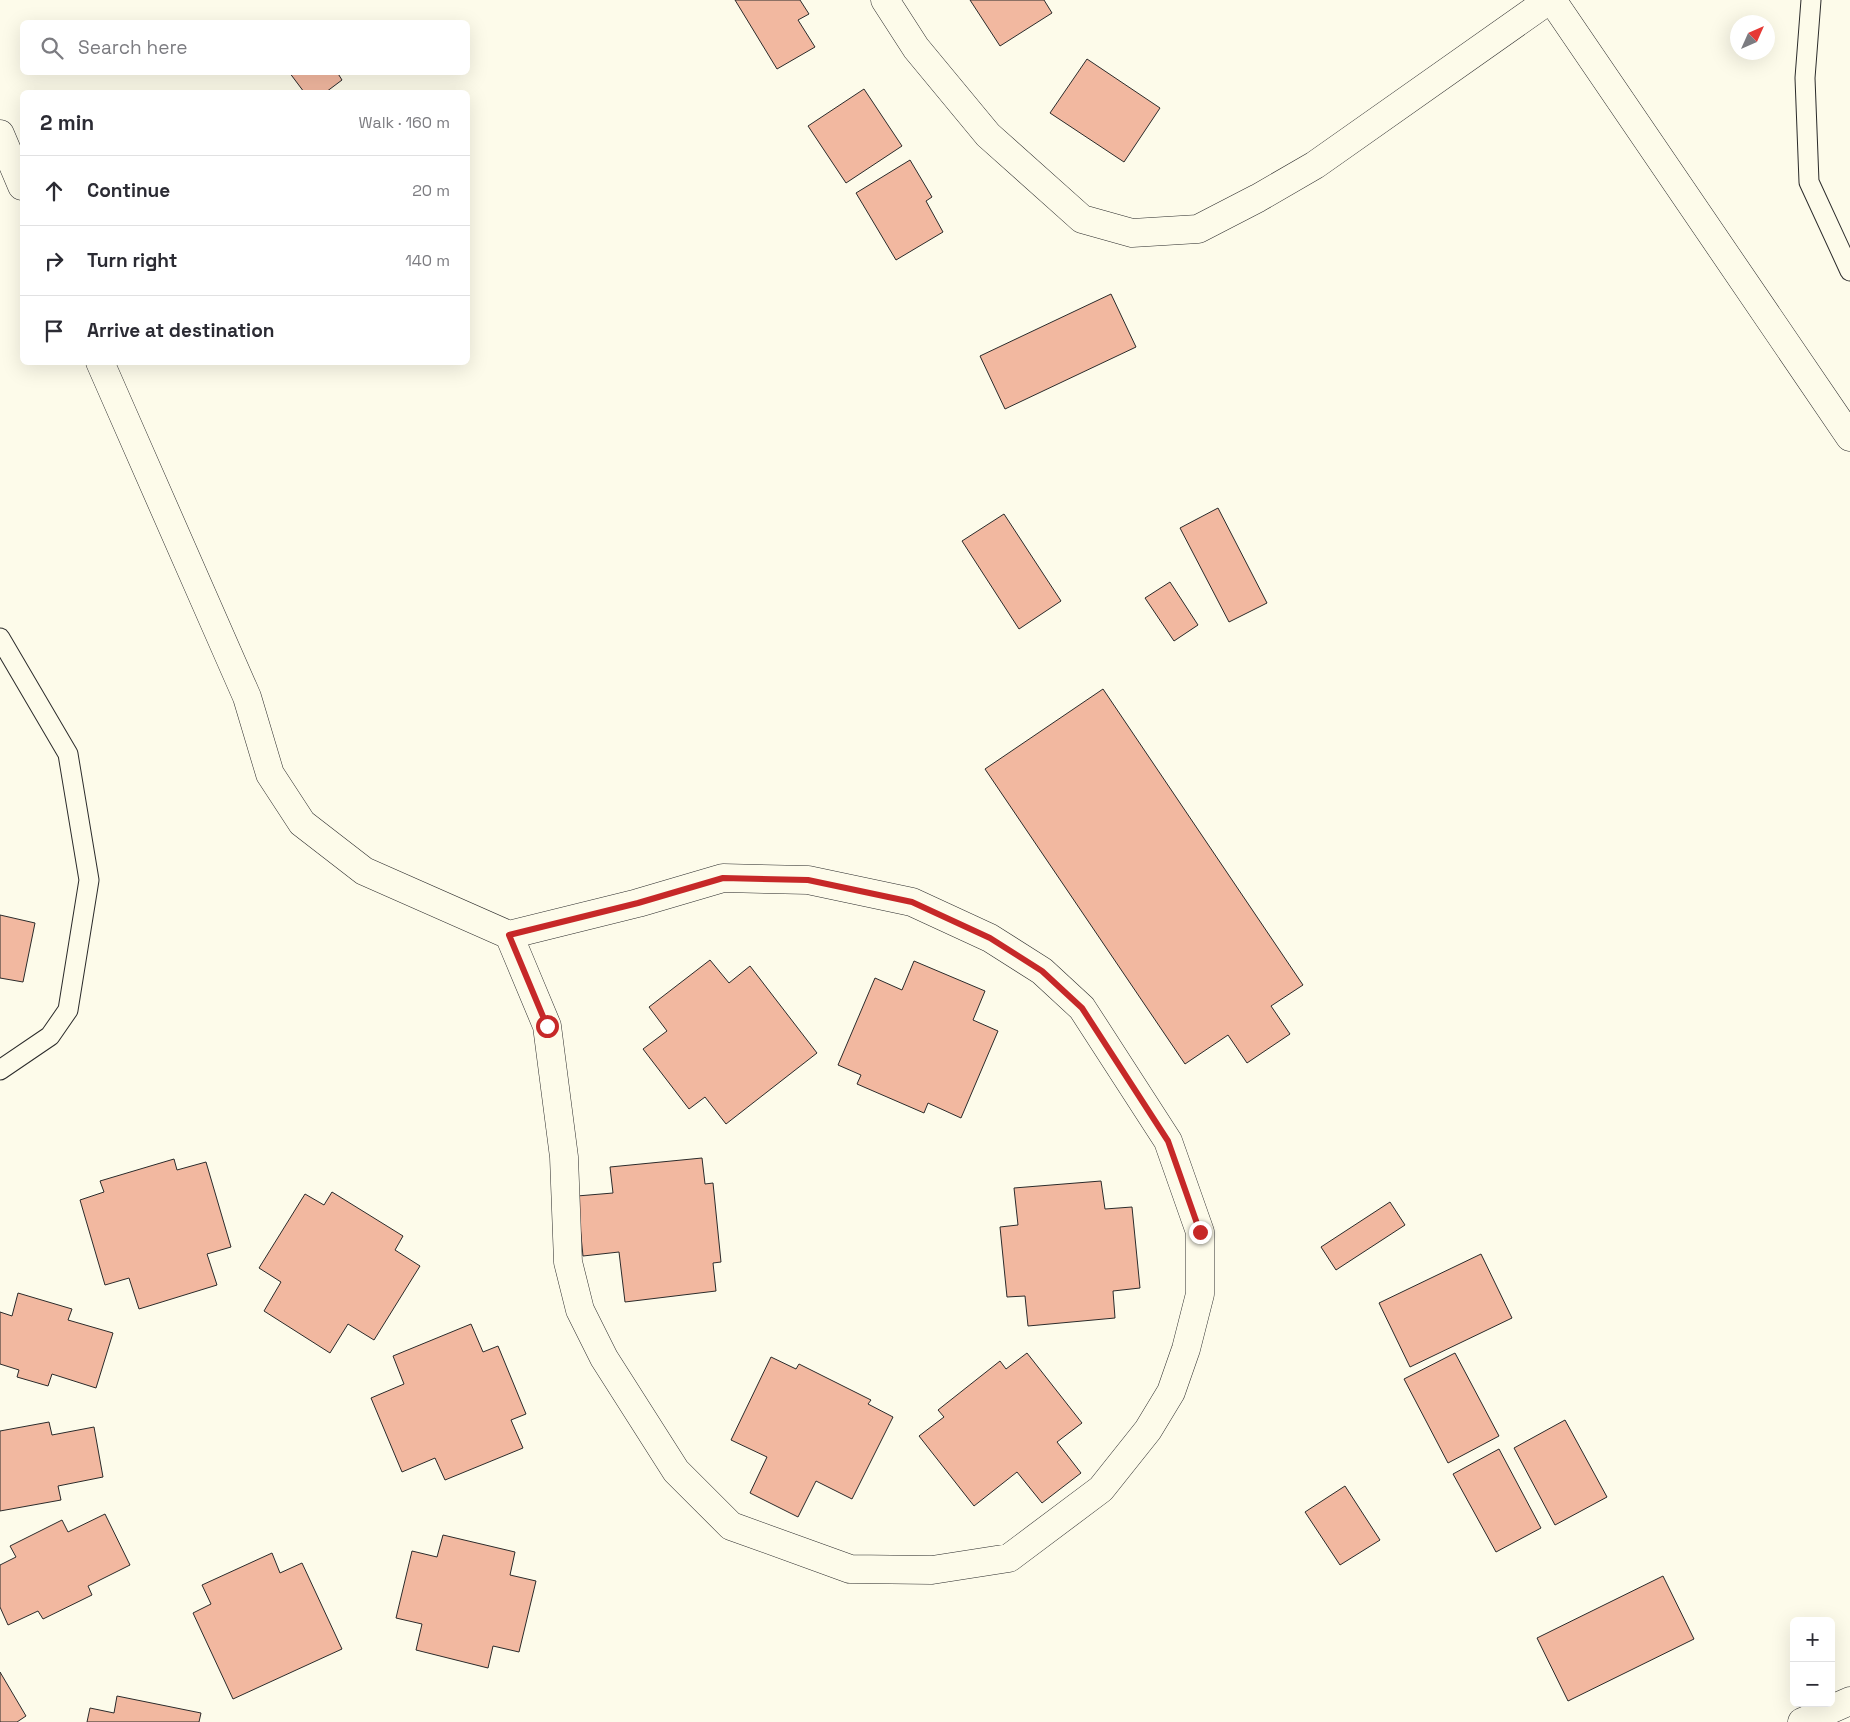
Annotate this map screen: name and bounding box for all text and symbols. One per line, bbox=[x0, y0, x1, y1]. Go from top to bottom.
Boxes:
north arrow bbox=[1730, 15, 1775, 60]
search box bbox=[20, 20, 470, 75]
icon: search bbox=[38, 34, 66, 62]
text: Search here bbox=[78, 35, 188, 60]
text: 2 min bbox=[40, 109, 94, 136]
text: Walk · 160 m bbox=[359, 112, 450, 133]
icon: ahead bbox=[40, 177, 68, 205]
text: Continue bbox=[87, 178, 170, 203]
text: 20 m bbox=[412, 180, 450, 201]
icon: right bbox=[40, 247, 68, 275]
text: Turn right bbox=[87, 248, 177, 273]
text: 140 m bbox=[405, 250, 450, 271]
icon: arrive bbox=[40, 317, 68, 345]
text: Arrive at destination bbox=[87, 318, 275, 343]
route start bbox=[536, 1015, 559, 1038]
route end bbox=[1189, 1221, 1212, 1244]
map controls bbox=[1790, 1617, 1835, 1707]
button: + bbox=[1790, 1617, 1835, 1662]
button: − bbox=[1790, 1662, 1835, 1707]

